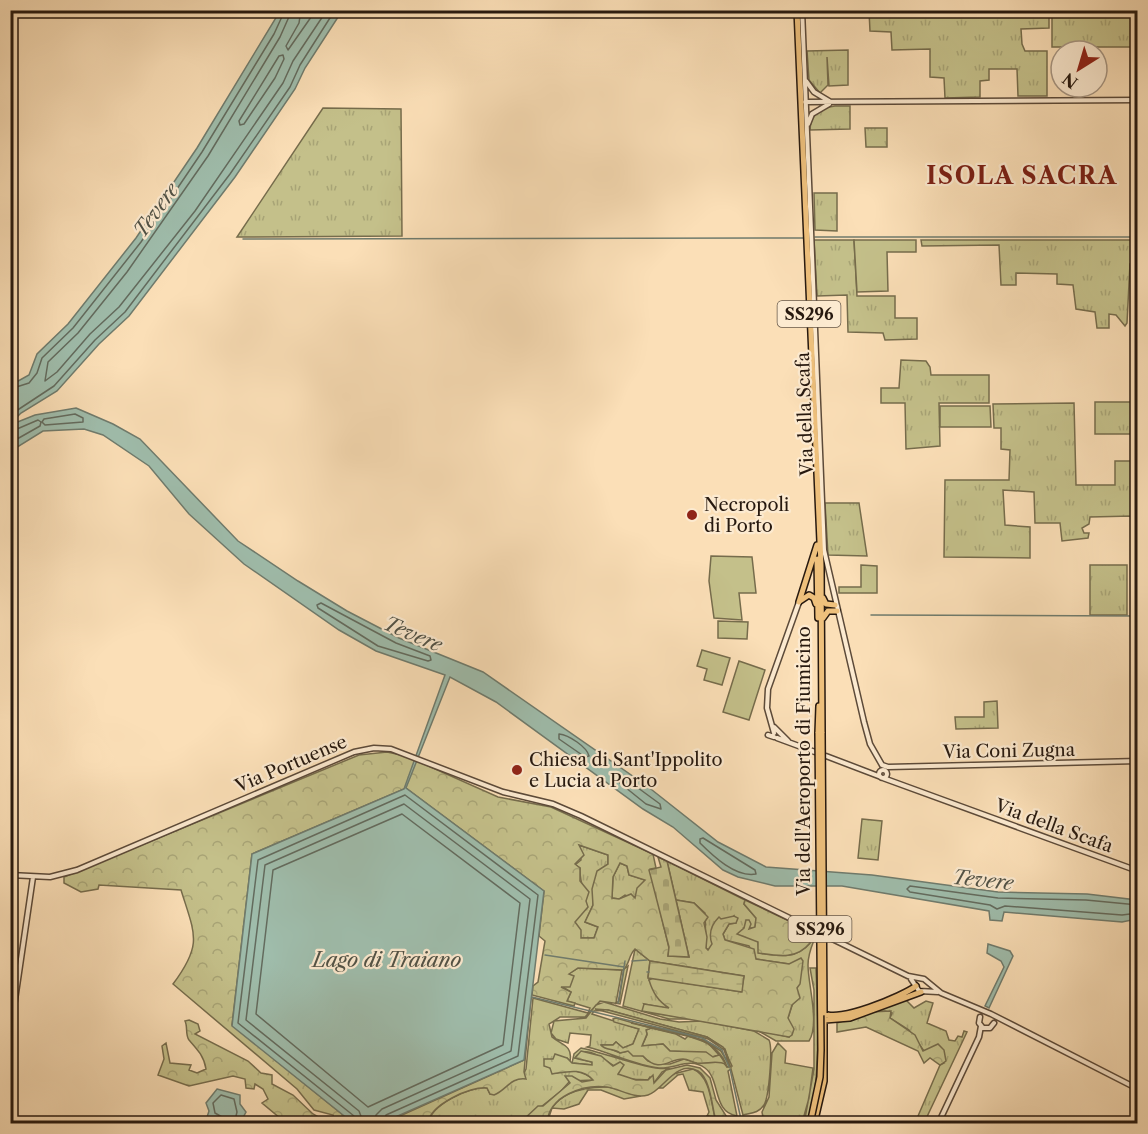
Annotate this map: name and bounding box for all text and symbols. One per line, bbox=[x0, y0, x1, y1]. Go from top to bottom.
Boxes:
north arrow bbox=[1049, 39, 1109, 99]
text: N bbox=[1058, 69, 1082, 93]
district label: ISOLA SACRA bbox=[926, 161, 1118, 190]
water label: Tevere bbox=[128, 177, 184, 242]
road number: SS296 bbox=[778, 301, 840, 327]
street label: Via della Scafa bbox=[792, 351, 818, 477]
place label: Necropoli di Porto bbox=[704, 494, 790, 537]
marker: Necropoli di Porto bbox=[685, 508, 699, 522]
water label: Tevere bbox=[380, 611, 447, 658]
street label: Via dell'Aeroporto di Fiumicino bbox=[793, 626, 815, 897]
street label: Via Portuense bbox=[231, 731, 350, 798]
street label: Via Coni Zugna bbox=[942, 739, 1076, 763]
place label: Chiesa di Sant'Ippolito e Lucia a Porto bbox=[529, 749, 723, 792]
marker: Chiesa di Sant'Ippolito e Lucia a Porto bbox=[510, 763, 524, 777]
street label: Via della Scafa bbox=[991, 794, 1116, 858]
water label: Tevere bbox=[951, 865, 1016, 895]
road number: SS296 bbox=[788, 916, 852, 942]
water label: Lago di Traiano bbox=[311, 948, 461, 972]

